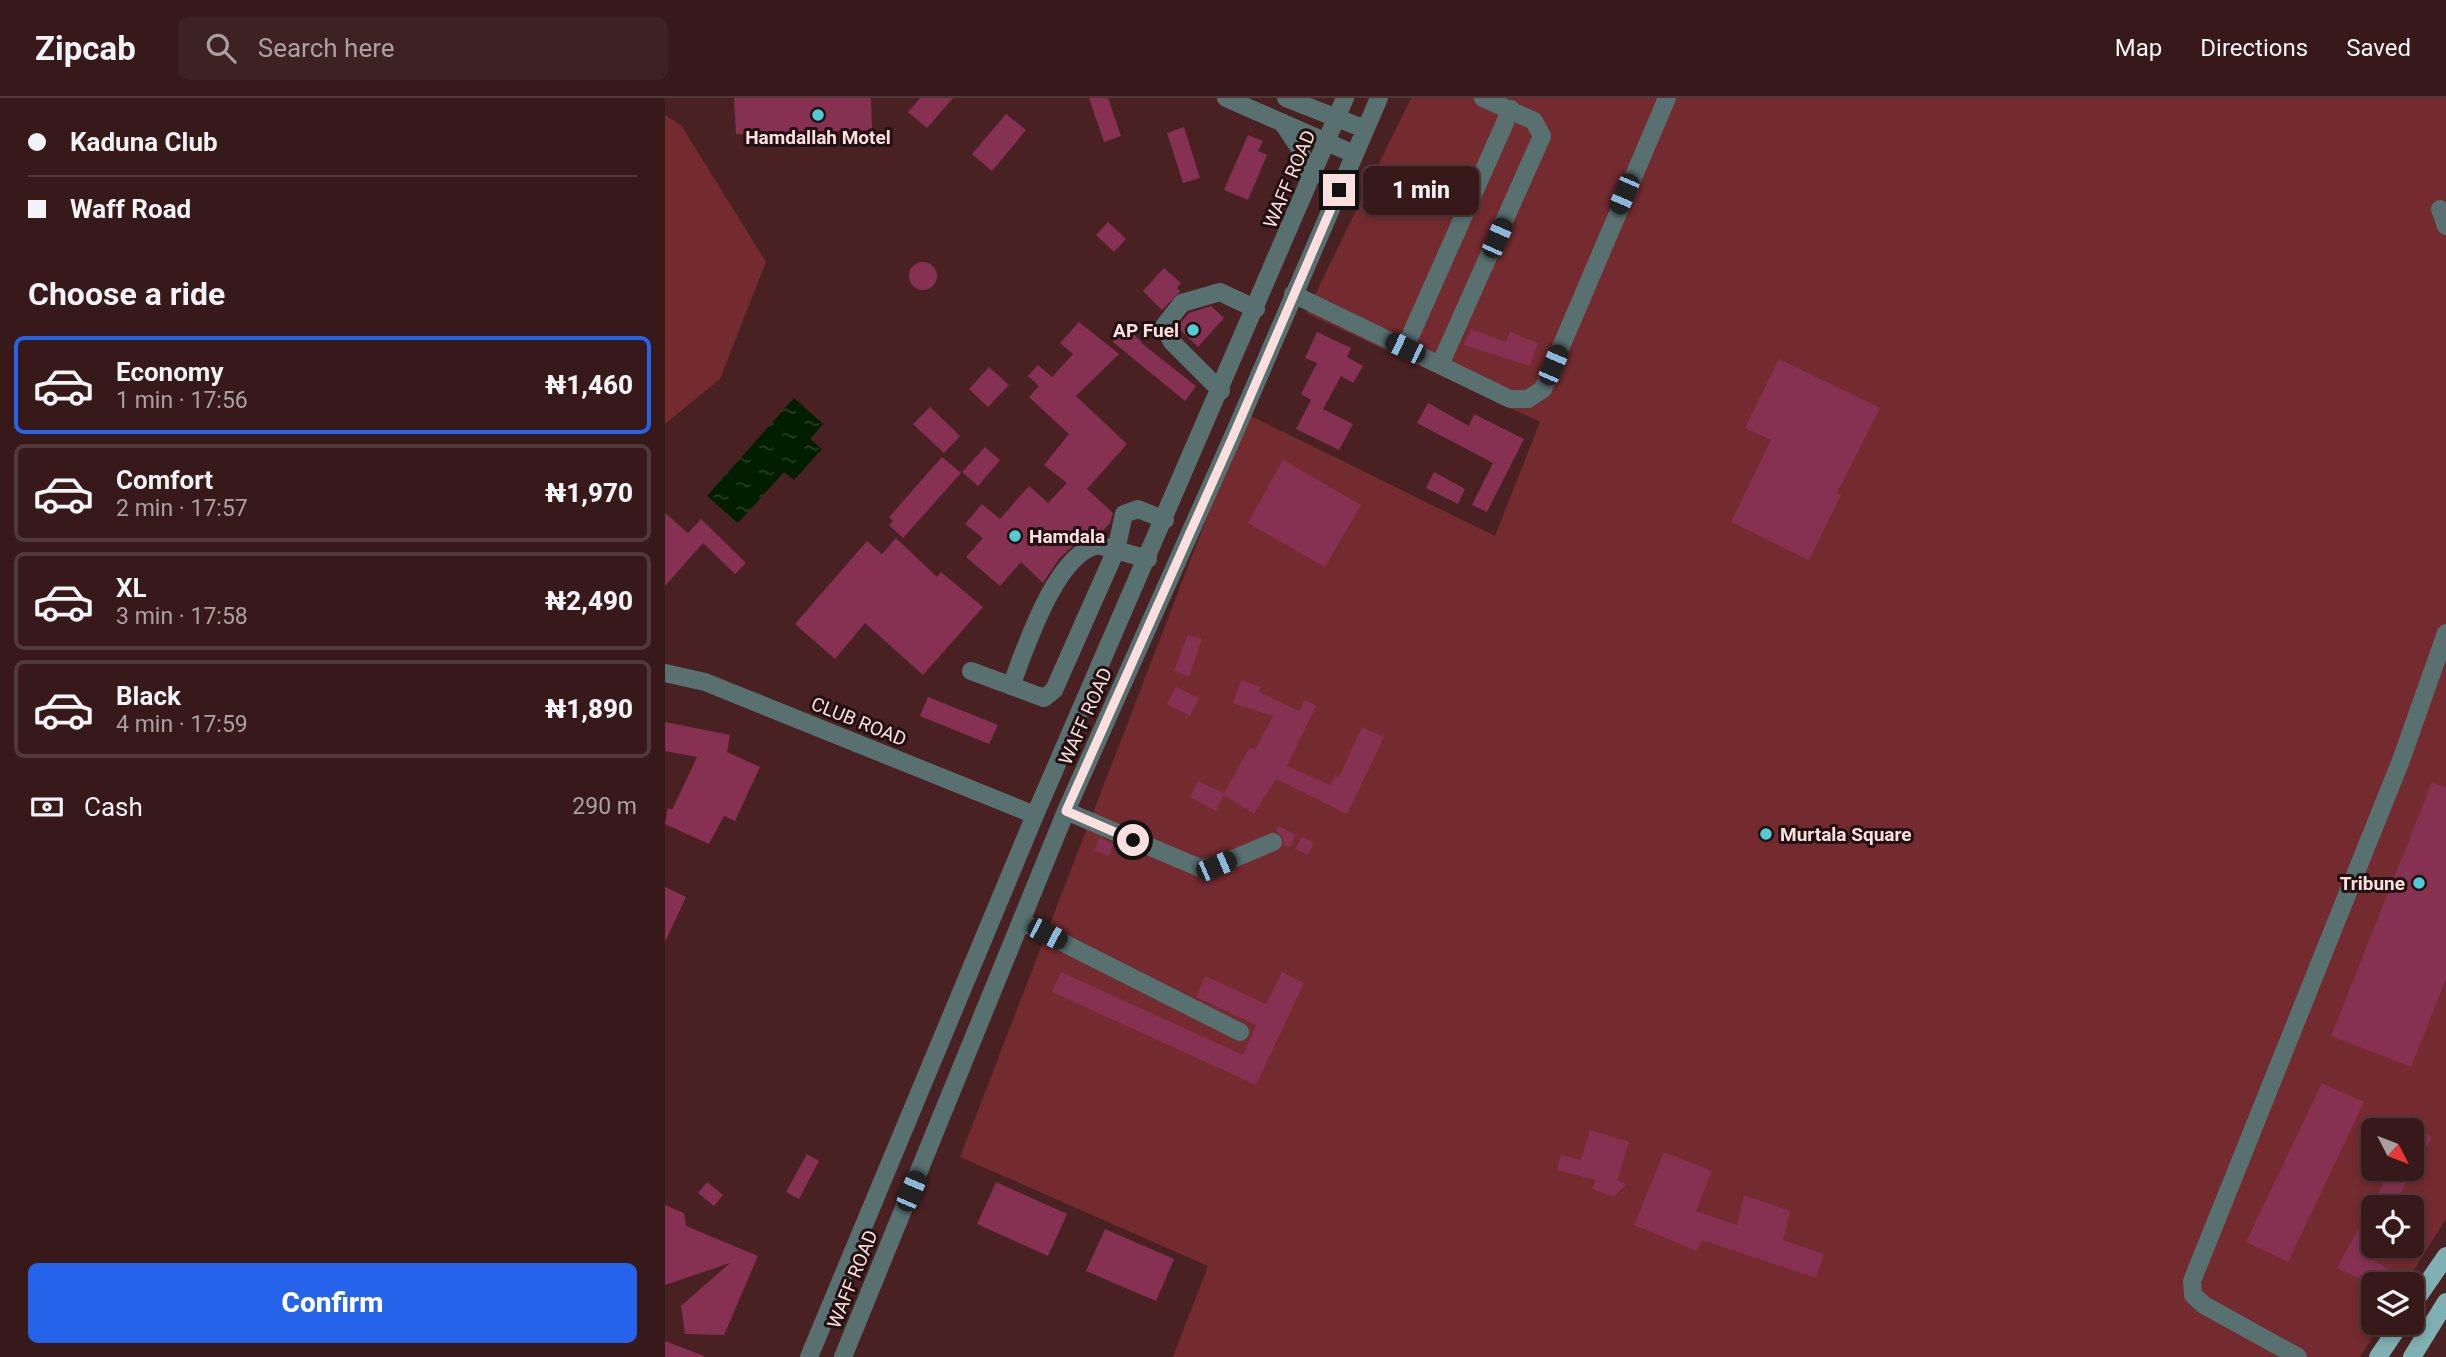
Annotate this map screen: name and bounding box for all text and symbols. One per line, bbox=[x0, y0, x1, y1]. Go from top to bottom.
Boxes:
search box bbox=[178, 17, 668, 80]
text: Zipcab bbox=[35, 29, 136, 68]
icon: search bbox=[202, 29, 240, 67]
text: Search here bbox=[258, 33, 395, 63]
text: Map bbox=[2115, 34, 2162, 62]
text: Directions bbox=[2200, 34, 2308, 62]
text: Saved bbox=[2346, 34, 2411, 62]
marker: Hamdallah Motel bbox=[810, 107, 826, 123]
place label: Hamdallah Motel bbox=[745, 126, 891, 149]
text: Kaduna Club bbox=[70, 127, 218, 157]
street label: WAFF ROAD bbox=[1259, 127, 1320, 232]
callout: 1 min bbox=[1363, 166, 1479, 214]
car bbox=[1607, 171, 1642, 217]
route end bbox=[1323, 174, 1355, 206]
text: 1 min bbox=[1392, 177, 1450, 204]
text: Waff Road bbox=[70, 194, 191, 224]
car bbox=[1479, 215, 1516, 261]
text: Choose a ride bbox=[28, 275, 225, 313]
place label: AP Fuel bbox=[1113, 319, 1179, 342]
marker: AP Fuel bbox=[1185, 322, 1201, 338]
car bbox=[1382, 329, 1429, 367]
car bbox=[1536, 342, 1571, 388]
icon: car bbox=[32, 354, 95, 417]
text: Economy bbox=[116, 357, 223, 387]
text: ₦1,460 bbox=[545, 370, 633, 400]
text: 1 min · 17:56 bbox=[116, 387, 248, 414]
icon: car bbox=[32, 462, 95, 525]
text: Comfort bbox=[116, 465, 213, 495]
text: ₦1,970 bbox=[545, 478, 633, 508]
text: 2 min · 17:57 bbox=[116, 495, 248, 522]
place label: Hamdala bbox=[1029, 525, 1105, 548]
marker: Hamdala bbox=[1007, 528, 1023, 544]
icon: car bbox=[32, 570, 95, 633]
text: XL bbox=[116, 573, 147, 603]
text: ₦2,490 bbox=[545, 586, 633, 616]
text: 3 min · 17:58 bbox=[116, 603, 248, 630]
street label: WAFF ROAD bbox=[1054, 664, 1117, 768]
icon: car bbox=[32, 678, 95, 741]
text: Black bbox=[116, 681, 181, 711]
street label: CLUB ROAD bbox=[808, 692, 910, 751]
text: ₦1,890 bbox=[545, 694, 633, 724]
text: 4 min · 17:59 bbox=[116, 711, 248, 738]
icon: cash bbox=[28, 788, 66, 826]
text: Cash bbox=[84, 792, 143, 822]
text: 290 m bbox=[572, 793, 637, 820]
place label: Murtala Square bbox=[1780, 823, 1911, 846]
route start bbox=[1117, 824, 1149, 856]
marker: Murtala Square bbox=[1758, 826, 1774, 842]
car bbox=[1193, 848, 1240, 884]
place label: Tribune bbox=[2340, 872, 2405, 895]
marker: Tribune bbox=[2411, 875, 2427, 891]
car bbox=[1024, 915, 1071, 953]
north arrow bbox=[2361, 1118, 2424, 1181]
map controls bbox=[2361, 1118, 2424, 1335]
car bbox=[894, 1168, 929, 1214]
button: locate bbox=[2361, 1195, 2424, 1258]
street label: WAFF ROAD bbox=[822, 1227, 883, 1332]
button: Confirm bbox=[28, 1263, 637, 1343]
button: layers bbox=[2361, 1272, 2424, 1335]

